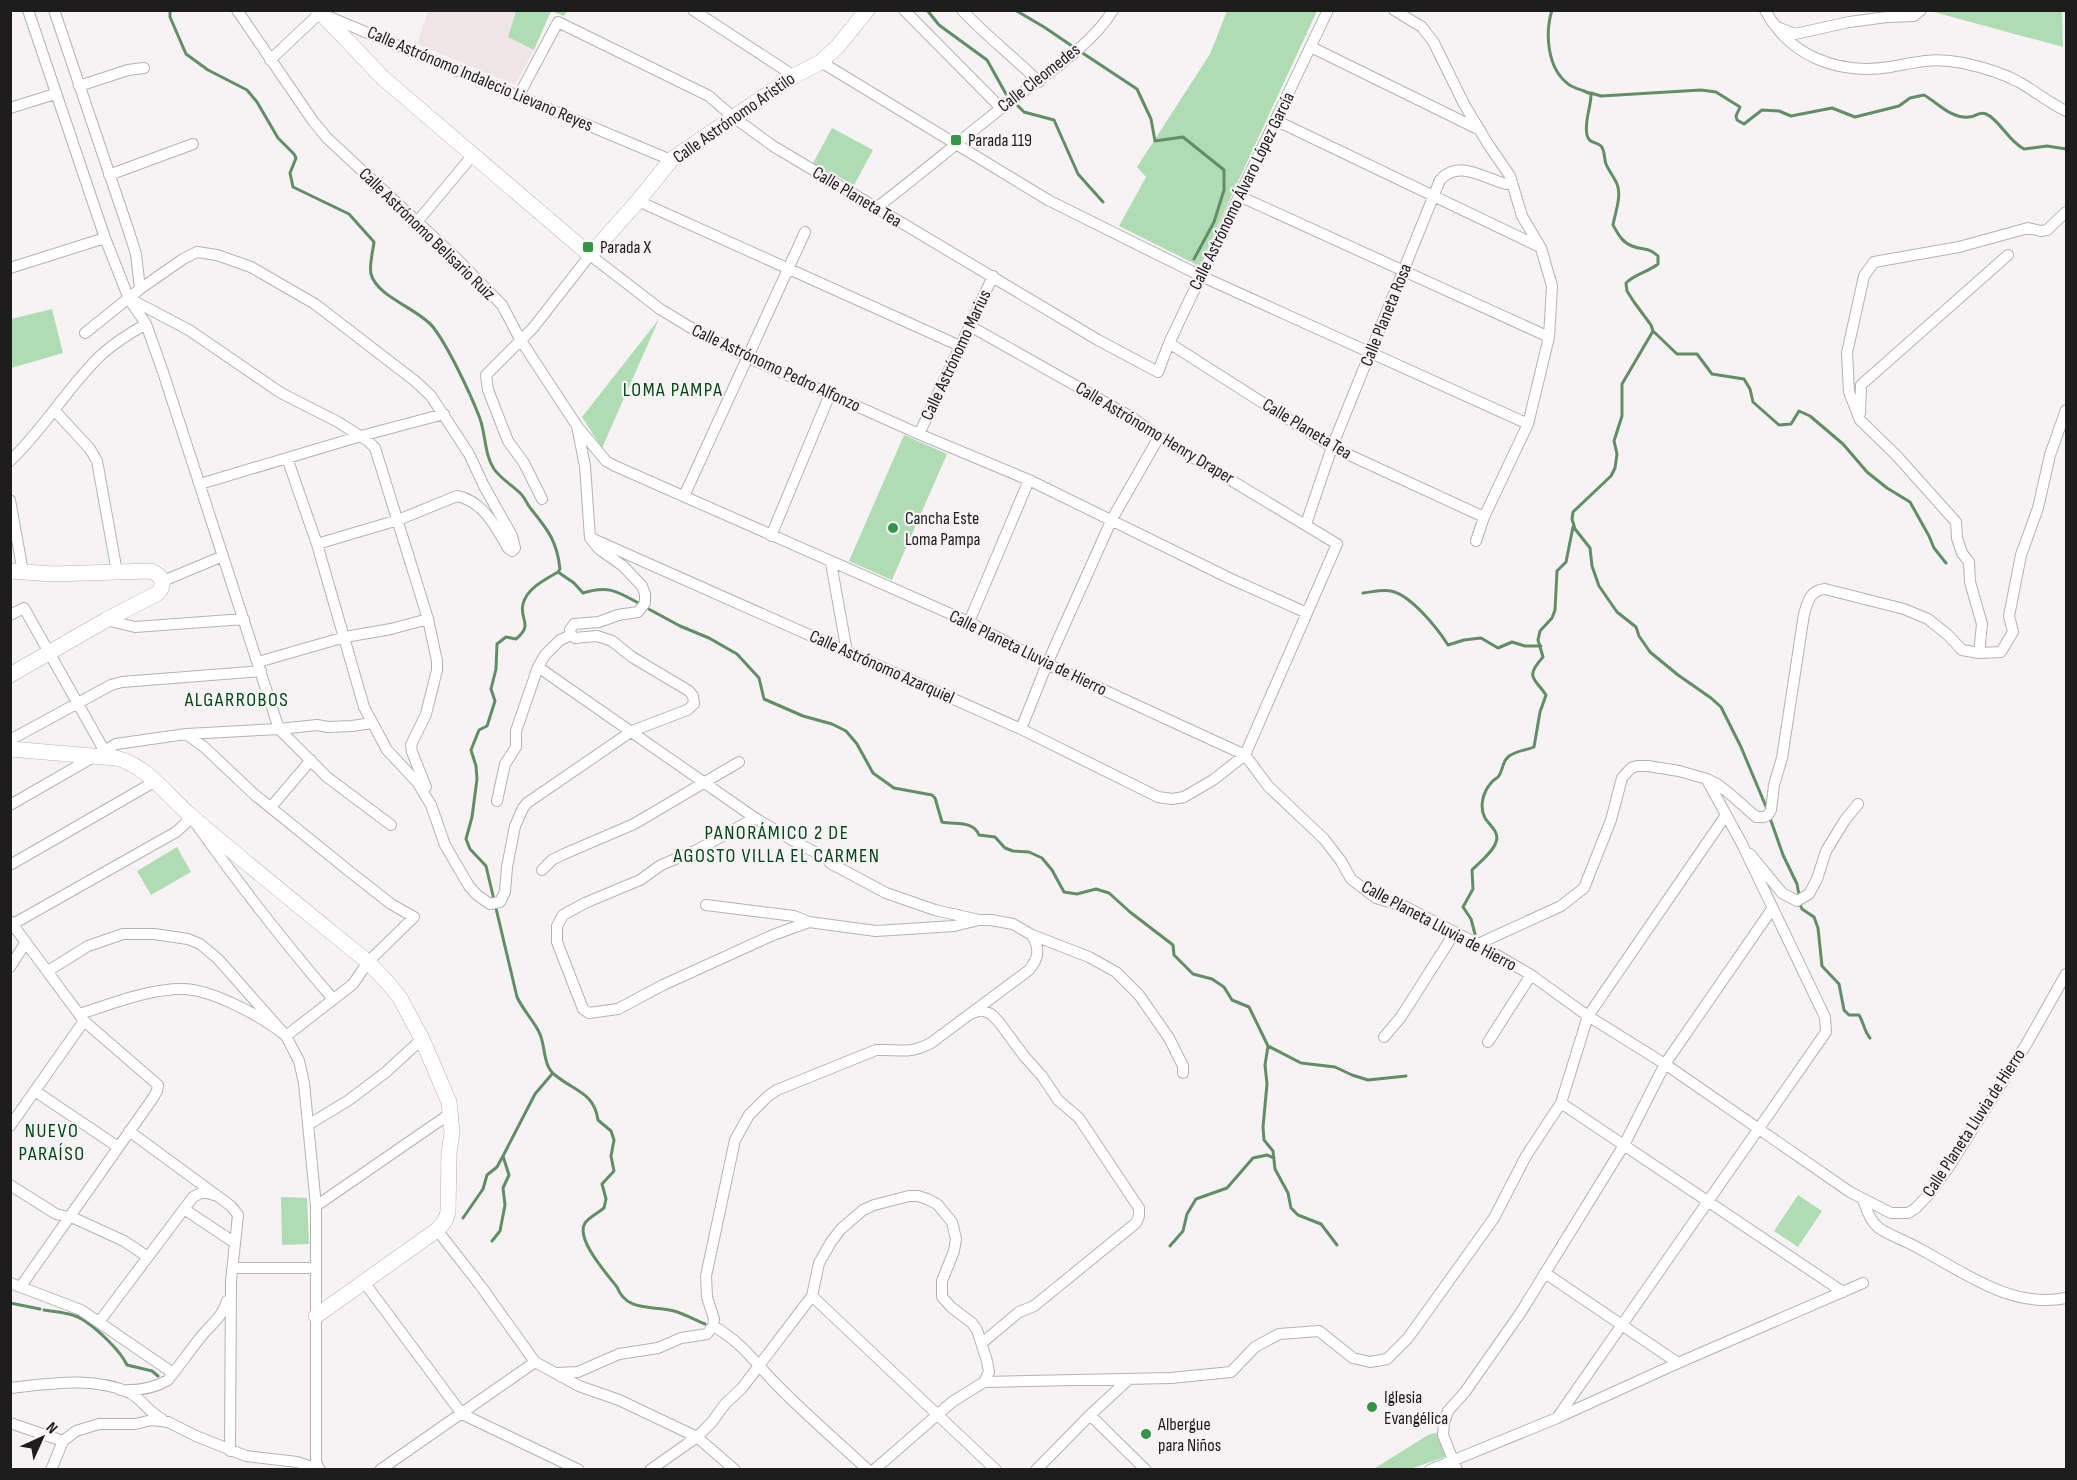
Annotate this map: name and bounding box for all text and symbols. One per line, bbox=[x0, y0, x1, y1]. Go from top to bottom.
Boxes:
street label: Calle Astrónomo Indalecio Lievano Reyes bbox=[364, 22, 596, 136]
street label: Calle Cleomedes bbox=[994, 39, 1084, 117]
street label: Calle Astrónomo Aristilo bbox=[669, 68, 799, 168]
street label: Calle Astrónomo Álvaro López García bbox=[1185, 89, 1299, 293]
place label: Parada 119 bbox=[968, 130, 1032, 151]
marker: Parada 119 bbox=[949, 133, 963, 147]
street label: Calle Planeta Tea bbox=[809, 162, 905, 232]
street label: Calle Astrónomo Belisario Ruiz bbox=[354, 163, 500, 305]
place label: Parada X bbox=[600, 237, 651, 258]
marker: Parada X bbox=[581, 240, 595, 254]
street label: Calle Planeta Rosa bbox=[1356, 260, 1416, 369]
street label: Calle Astrónomo Marius bbox=[917, 286, 995, 424]
street label: Calle Astrónomo Pedro Alfonzo bbox=[688, 320, 864, 416]
street label: Calle Astrónomo Henry Draper bbox=[1072, 377, 1238, 489]
district label: LOMA PAMPA bbox=[623, 378, 723, 402]
street label: Calle Planeta Tea bbox=[1259, 394, 1355, 464]
place label: Cancha Este Loma Pampa bbox=[905, 508, 981, 550]
marker: Cancha Este Loma Pampa bbox=[886, 521, 900, 535]
street label: Calle Planeta Lluvia de Hierro bbox=[946, 606, 1110, 700]
street label: Calle Astrónomo Azarquiel bbox=[806, 626, 958, 708]
district label: ALGARROBOS bbox=[184, 688, 289, 712]
district label: PANORÁMICO 2 DE AGOSTO VILLA EL CARMEN bbox=[673, 821, 880, 868]
street label: Calle Planeta Lluvia de Hierro bbox=[1358, 876, 1520, 976]
street label: Calle Planeta Lluvia de Hierro bbox=[1918, 1045, 2030, 1201]
district label: NUEVO PARAÍSO bbox=[18, 1119, 86, 1166]
place label: Iglesia Evangélica bbox=[1384, 1387, 1448, 1429]
marker: Iglesia Evangélica bbox=[1365, 1400, 1379, 1414]
north arrow bbox=[12, 1408, 72, 1468]
place label: Albergue para Niños bbox=[1157, 1414, 1221, 1456]
text: N bbox=[42, 1419, 61, 1438]
marker: Albergue para Niños bbox=[1139, 1427, 1153, 1441]

